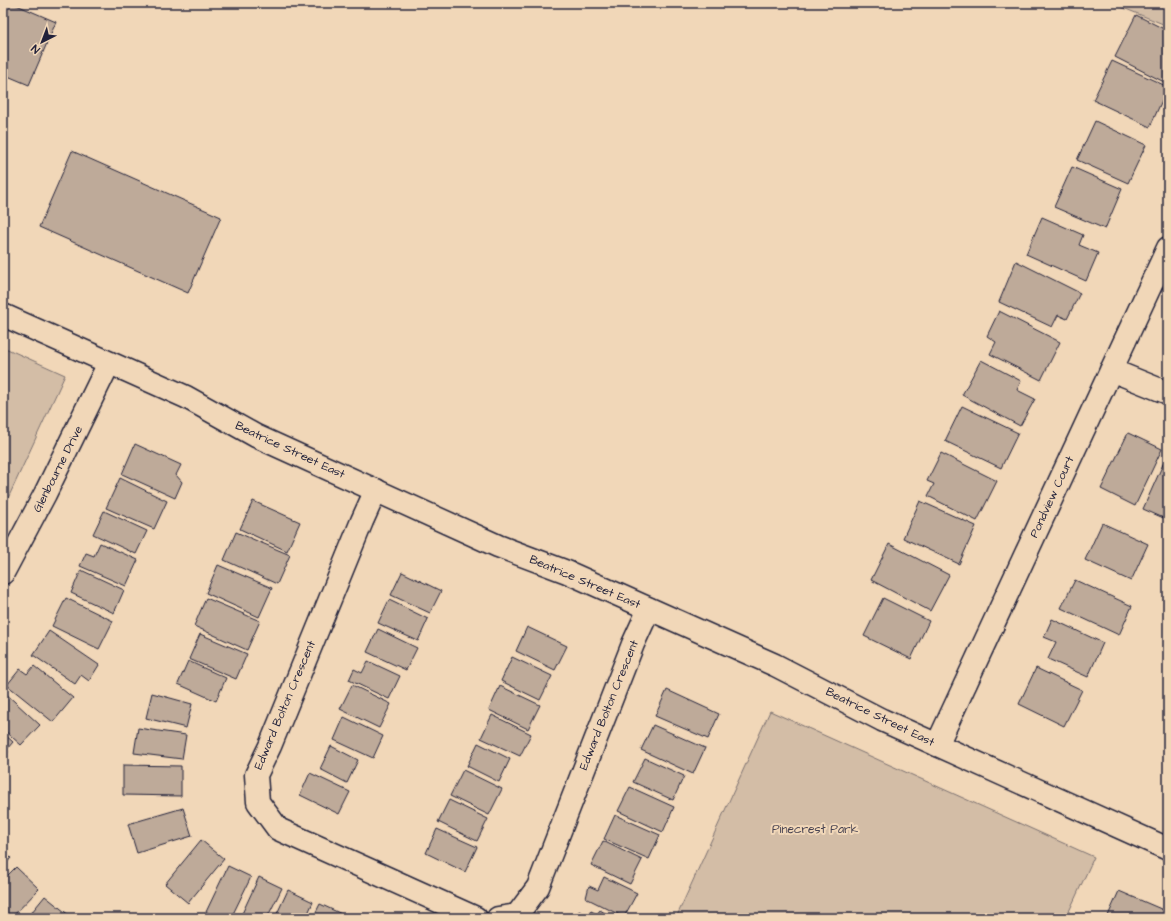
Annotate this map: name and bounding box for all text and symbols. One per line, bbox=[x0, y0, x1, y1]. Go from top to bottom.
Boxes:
north arrow bbox=[22, 22, 62, 62]
text: N bbox=[28, 41, 43, 57]
street label: Beatrice Street East bbox=[232, 417, 348, 483]
street label: Glenbourne Drive bbox=[29, 422, 87, 515]
street label: Pondview Court bbox=[1026, 453, 1078, 541]
street label: Beatrice Street East bbox=[527, 551, 643, 613]
street label: Edward Bolton Crescent bbox=[575, 637, 643, 773]
street label: Edward Bolton Crescent bbox=[250, 638, 320, 772]
street label: Beatrice Street East bbox=[823, 683, 937, 751]
park label: Pinecrest Park bbox=[772, 821, 859, 838]

